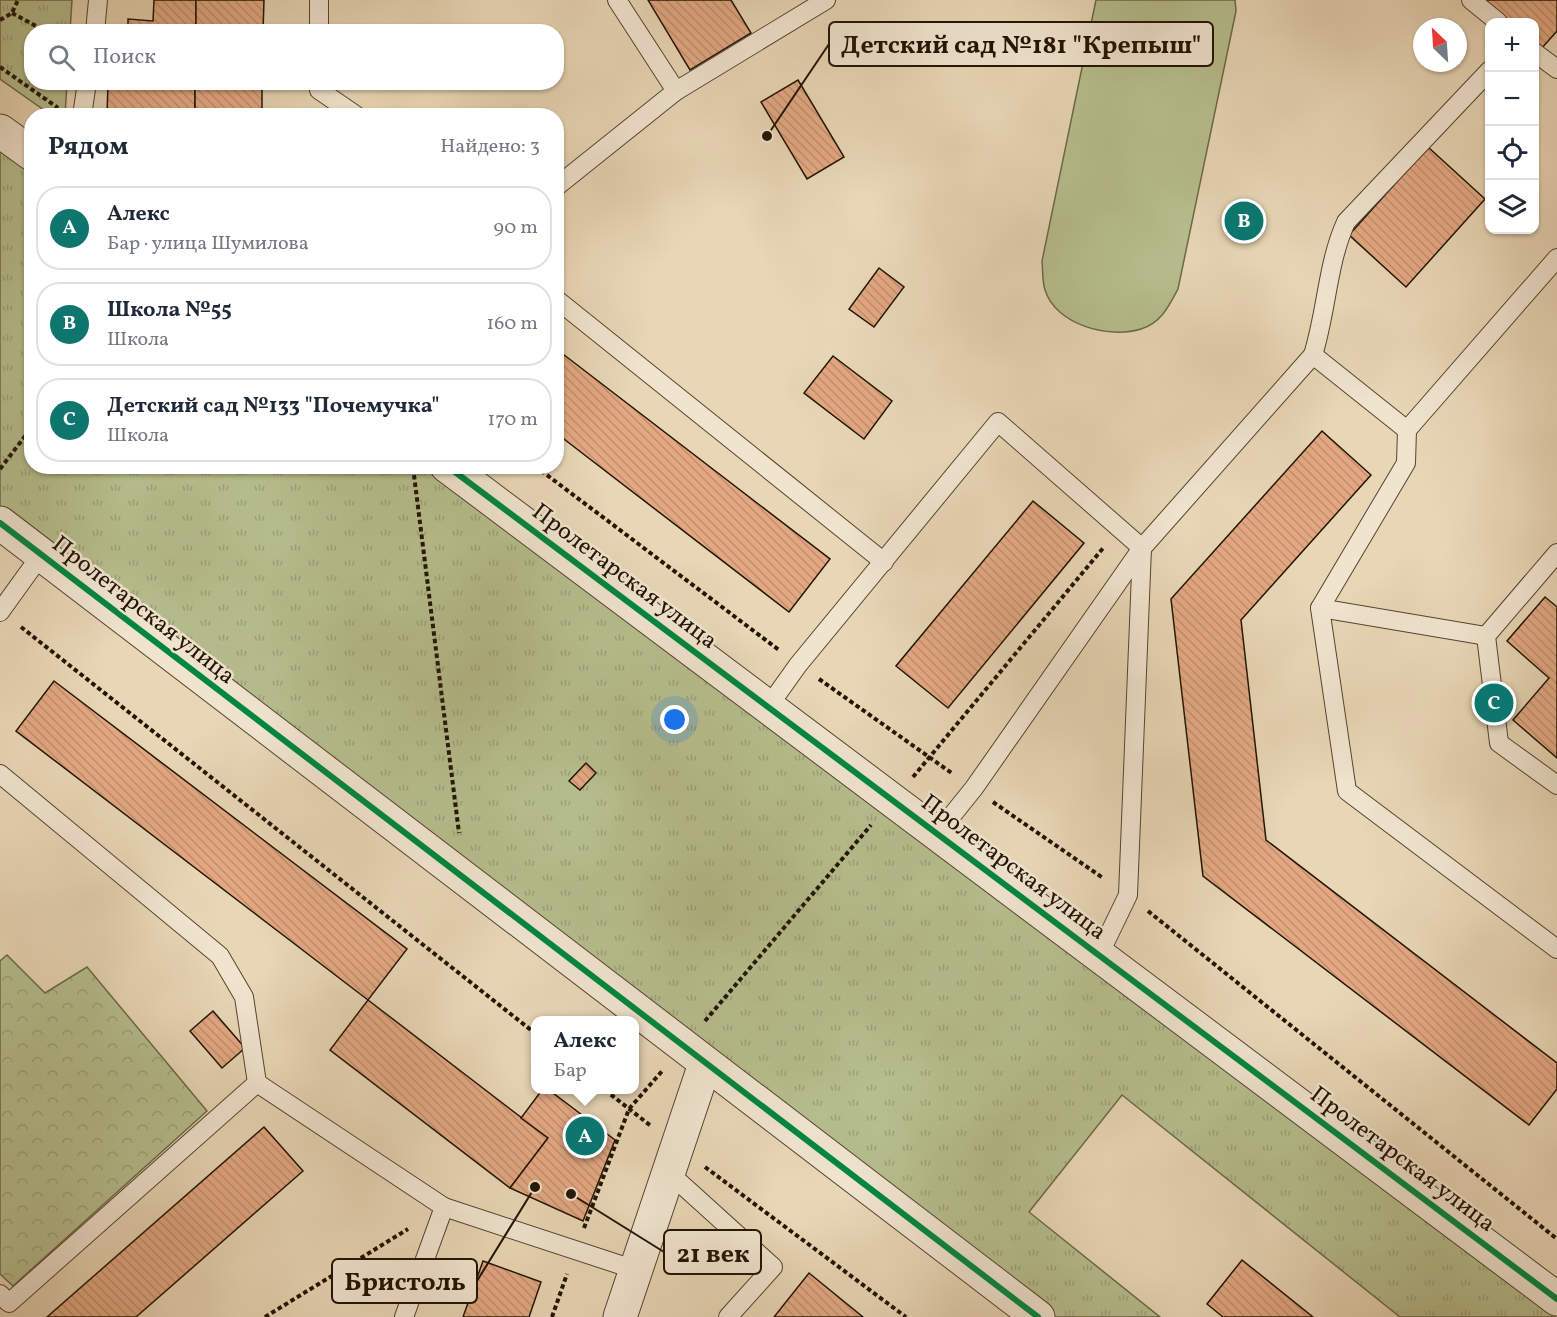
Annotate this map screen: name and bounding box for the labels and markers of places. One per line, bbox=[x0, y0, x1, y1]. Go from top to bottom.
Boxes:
callout: Детский сад №181 "Крепыш" bbox=[829, 22, 1213, 66]
pin: B bbox=[1224, 198, 1264, 244]
pin: C bbox=[1474, 680, 1514, 726]
pin: A bbox=[566, 1114, 604, 1158]
callout: 21 век bbox=[664, 1230, 761, 1274]
callout: Бристоль bbox=[332, 1259, 477, 1303]

